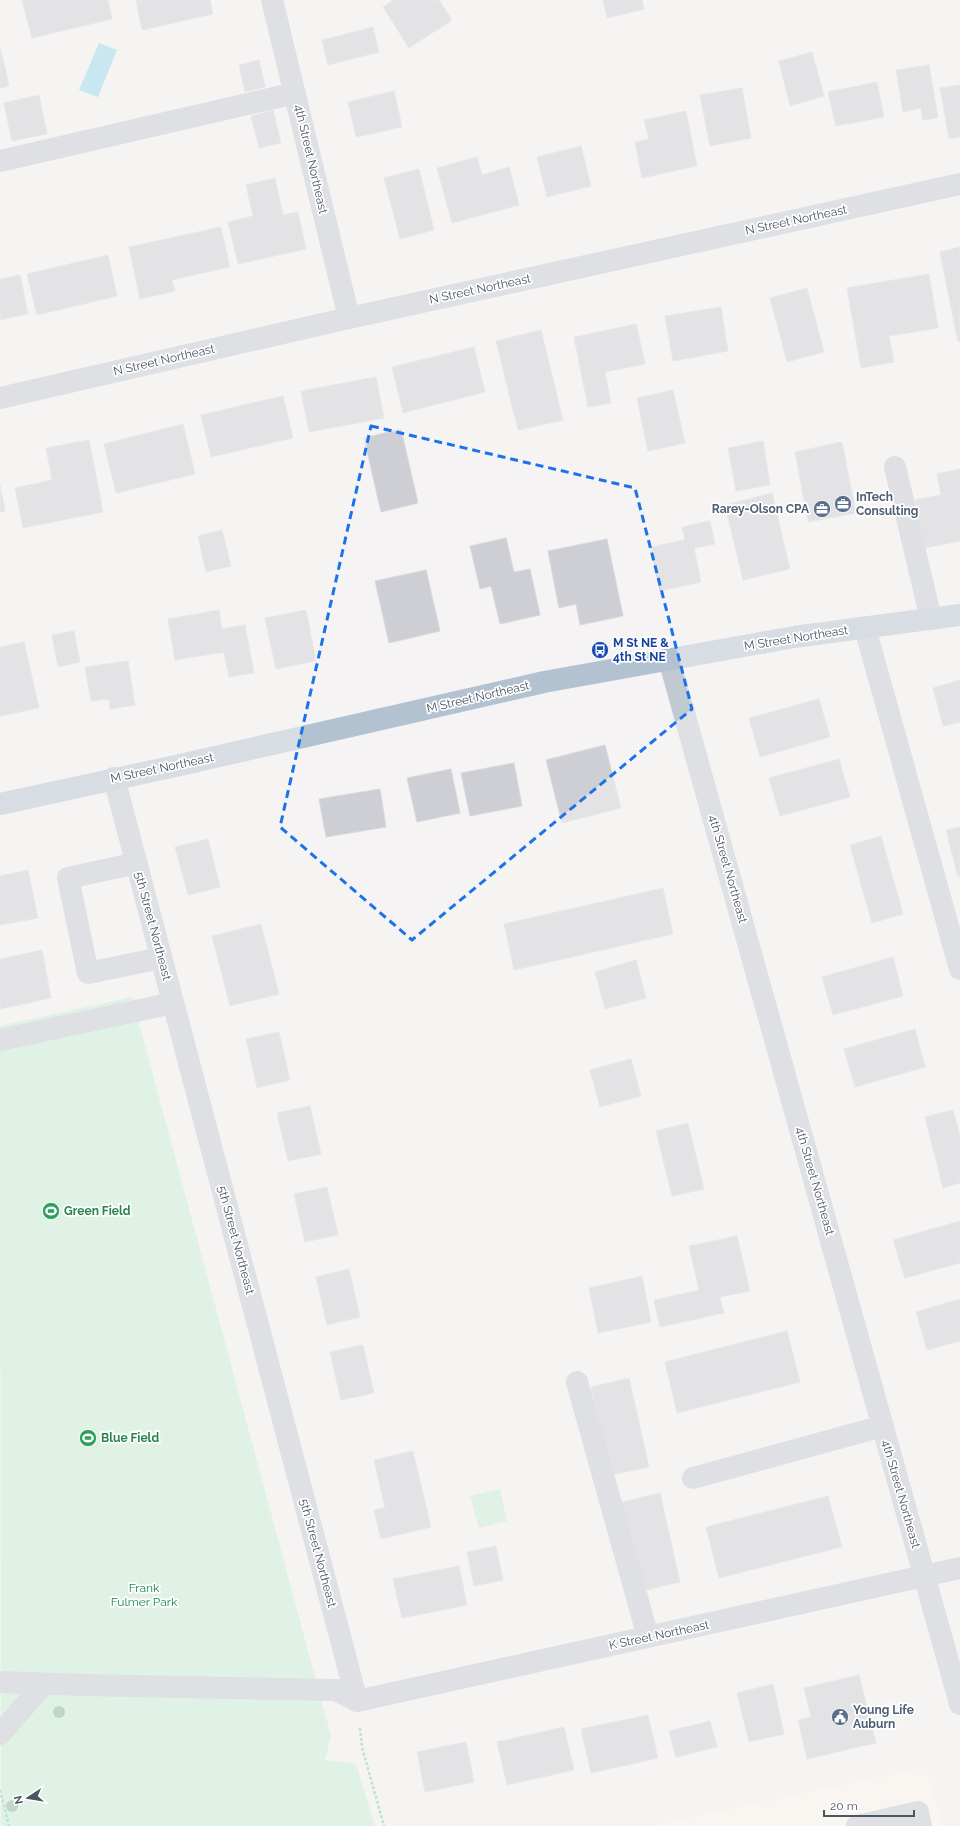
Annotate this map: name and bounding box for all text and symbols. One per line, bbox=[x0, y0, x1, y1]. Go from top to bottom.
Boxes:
street label: 4th Street Northeast bbox=[292, 103, 330, 215]
street label: N Street Northeast bbox=[744, 202, 848, 238]
street label: N Street Northeast bbox=[428, 271, 532, 307]
street label: N Street Northeast bbox=[112, 342, 216, 378]
place label: InTech Consulting bbox=[856, 490, 918, 518]
office icon: InTech Consulting bbox=[833, 494, 853, 514]
office icon: Rarey-Olson CPA bbox=[812, 499, 832, 519]
place label: Rarey-Olson CPA bbox=[712, 502, 810, 516]
street label: M Street Northeast bbox=[743, 623, 849, 653]
place label: M St NE & 4th St NE bbox=[613, 636, 669, 664]
bus stop icon: M St NE & 4th St NE bbox=[590, 640, 610, 660]
street label: M Street Northeast bbox=[425, 678, 531, 716]
street label: M Street Northeast bbox=[109, 750, 215, 786]
street label: 4th Street Northeast bbox=[706, 813, 750, 925]
street label: 5th Street Northeast bbox=[132, 870, 174, 982]
street label: 4th Street Northeast bbox=[793, 1125, 837, 1237]
street label: 5th Street Northeast bbox=[215, 1184, 257, 1296]
sports icon: Green Field bbox=[41, 1201, 61, 1221]
place label: Green Field bbox=[64, 1204, 131, 1218]
sports icon: Blue Field bbox=[78, 1428, 98, 1448]
place label: Blue Field bbox=[101, 1431, 159, 1445]
street label: 4th Street Northeast bbox=[879, 1438, 923, 1550]
street label: 5th Street Northeast bbox=[297, 1497, 339, 1609]
park label: Frank Fulmer Park bbox=[111, 1581, 178, 1609]
street label: K Street Northeast bbox=[608, 1618, 710, 1652]
place label: Young Life Auburn bbox=[853, 1703, 914, 1731]
public building icon: Young Life Auburn bbox=[830, 1707, 850, 1727]
north arrow bbox=[8, 1778, 48, 1818]
scale bar bbox=[824, 1792, 914, 1818]
text: N bbox=[11, 1795, 26, 1805]
text: 20 m bbox=[830, 1799, 858, 1813]

